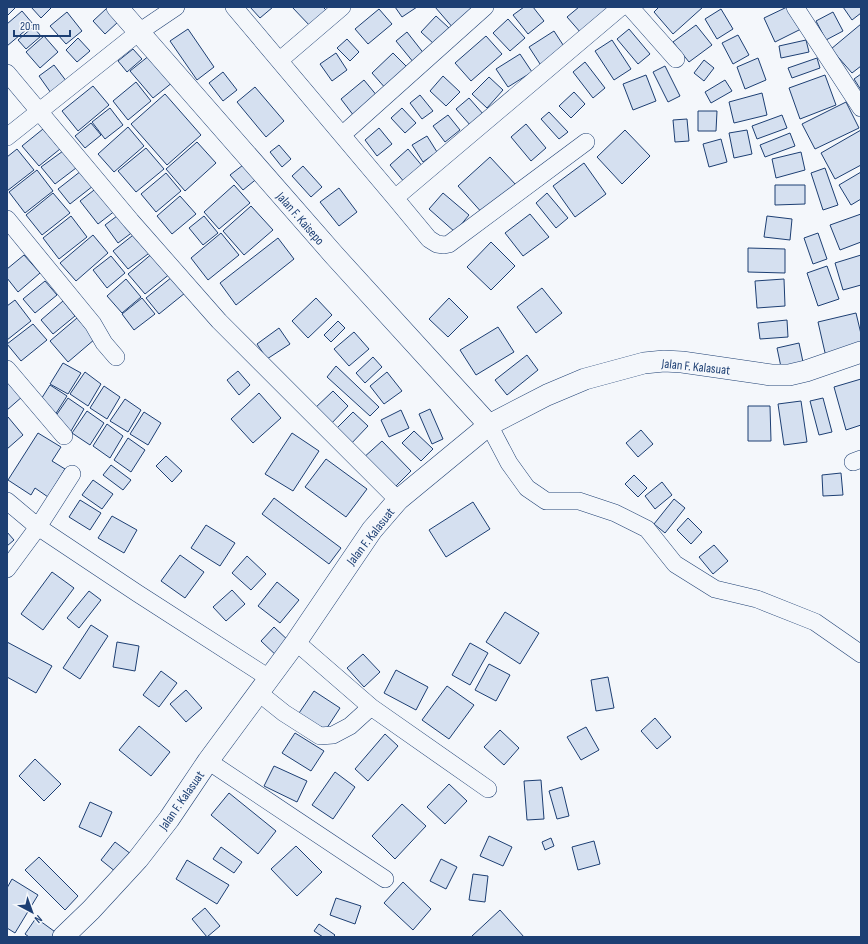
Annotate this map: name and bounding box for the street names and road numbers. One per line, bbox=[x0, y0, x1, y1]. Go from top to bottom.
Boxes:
street label: Jalan F. Kaisepo bbox=[272, 188, 328, 249]
street label: Jalan F. Kalasuat bbox=[660, 355, 731, 379]
street label: Jalan F. Kalasuat bbox=[343, 505, 398, 569]
street label: Jalan F. Kalasuat bbox=[155, 768, 208, 834]

